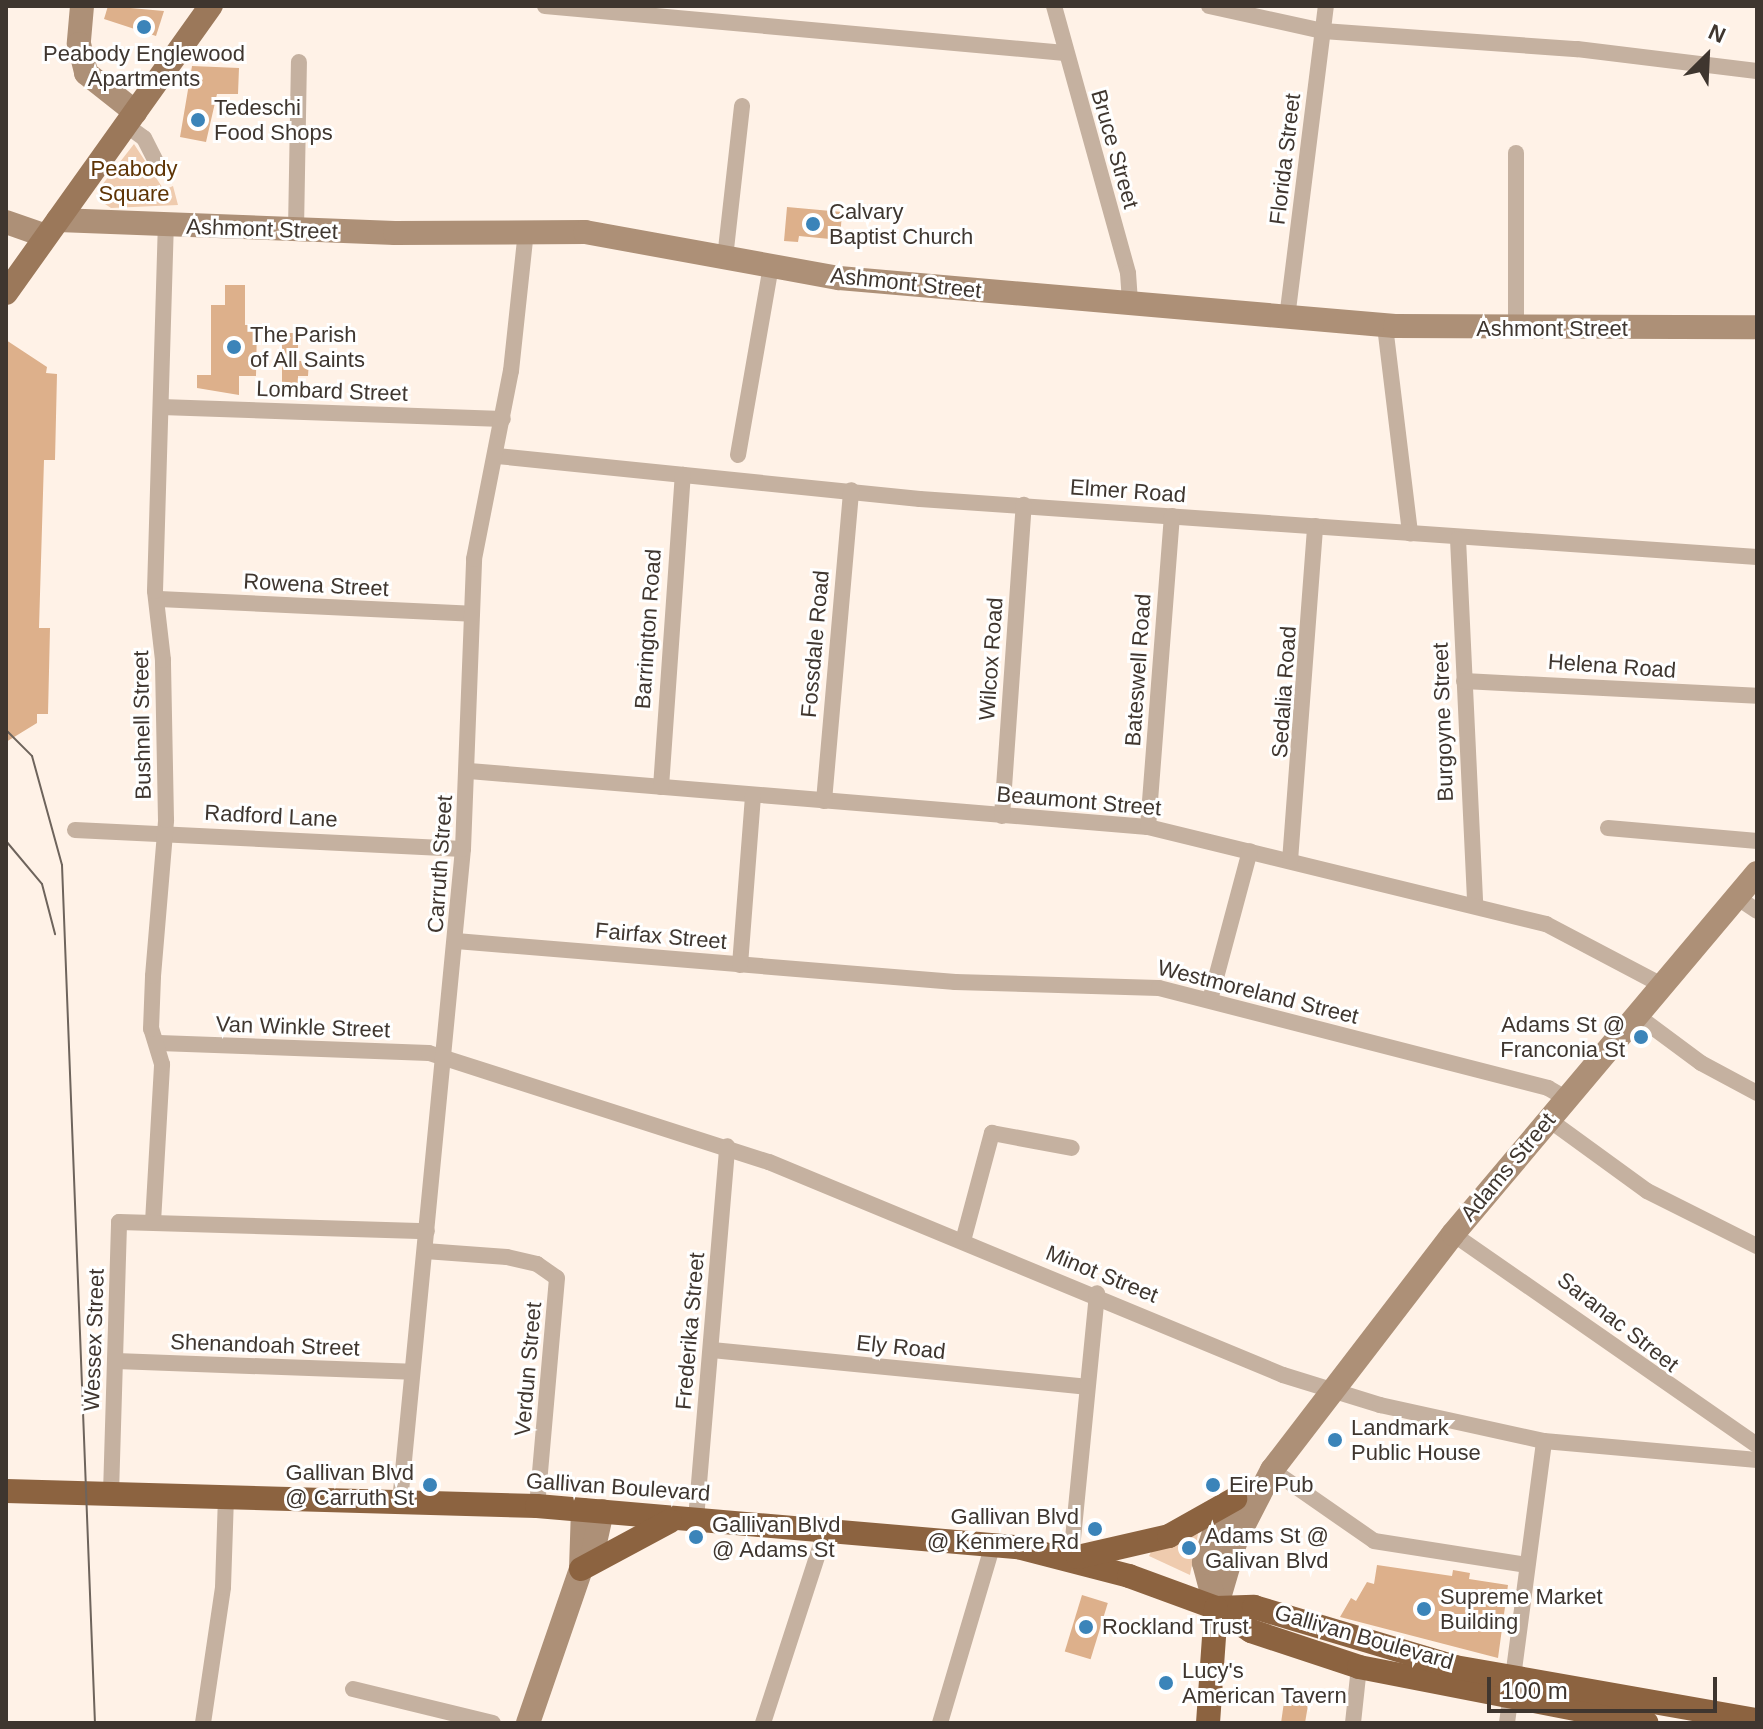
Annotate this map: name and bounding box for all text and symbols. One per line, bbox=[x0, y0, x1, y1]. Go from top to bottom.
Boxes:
north arrow bbox=[1667, 16, 1747, 96]
marker: Peabody Englewood Apartments bbox=[135, 18, 153, 36]
text: N bbox=[1705, 19, 1729, 48]
place label: Peabody Englewood Apartments bbox=[43, 40, 245, 92]
street label: Bruce Street bbox=[1085, 87, 1145, 211]
street label: Florida Street bbox=[1264, 92, 1306, 226]
place label: Tedeschi Food Shops bbox=[214, 94, 333, 146]
marker: Tedeschi Food Shops bbox=[189, 111, 207, 129]
park label: Peabody Square bbox=[91, 155, 177, 206]
place label: Calvary Baptist Church bbox=[829, 198, 973, 250]
street label: Ashmont Street bbox=[186, 213, 338, 245]
marker: Calvary Baptist Church bbox=[804, 215, 822, 233]
street label: Ashmont Street bbox=[829, 262, 983, 304]
street label: Ashmont Street bbox=[1476, 316, 1628, 342]
place label: The Parish of All Saints bbox=[250, 321, 366, 372]
marker: The Parish of All Saints bbox=[225, 338, 243, 356]
street label: Lombard Street bbox=[256, 375, 408, 407]
street label: Elmer Road bbox=[1069, 474, 1187, 508]
street label: Barrington Road bbox=[629, 548, 667, 710]
street label: Rowena Street bbox=[243, 568, 389, 602]
street label: Fossdale Road bbox=[795, 569, 835, 719]
street label: Bateswell Road bbox=[1120, 593, 1156, 747]
street label: Wilcox Road bbox=[974, 596, 1008, 722]
street label: Sedalia Road bbox=[1266, 625, 1302, 759]
street label: Burgoyne Street bbox=[1427, 642, 1459, 802]
street label: Helena Road bbox=[1547, 648, 1677, 684]
street label: Bushnell Street bbox=[128, 650, 156, 800]
street label: Beaumont Street bbox=[996, 781, 1162, 821]
street label: Carruth Street bbox=[422, 794, 458, 934]
street label: Radford Lane bbox=[204, 799, 338, 833]
street label: Fairfax Street bbox=[594, 917, 728, 955]
street label: Westmoreland Street bbox=[1155, 954, 1361, 1030]
street label: Van Winkle Street bbox=[215, 1011, 391, 1043]
place label: Adams St @ Franconia St bbox=[1500, 1011, 1625, 1062]
marker: Adams St @ Franconia St bbox=[1632, 1028, 1650, 1046]
street label: Adams Street bbox=[1455, 1107, 1561, 1227]
street label: Minot Street bbox=[1042, 1240, 1162, 1308]
street label: Frederika Street bbox=[670, 1251, 710, 1411]
street label: Saranac Street bbox=[1552, 1266, 1684, 1378]
street label: Wessex Street bbox=[78, 1268, 110, 1412]
street label: Verdun Street bbox=[509, 1301, 547, 1437]
street label: Shenandoah Street bbox=[170, 1328, 360, 1362]
street label: Ely Road bbox=[855, 1329, 947, 1365]
place label: Landmark Public House bbox=[1351, 1414, 1481, 1466]
marker: Landmark Public House bbox=[1326, 1431, 1344, 1449]
place label: Gallivan Blvd @ Carruth St bbox=[285, 1459, 414, 1510]
street label: Gallivan Boulevard bbox=[525, 1467, 711, 1507]
place label: Eire Pub bbox=[1229, 1472, 1313, 1498]
marker: Gallivan Blvd @ Carruth St bbox=[421, 1476, 439, 1494]
marker: Eire Pub bbox=[1204, 1476, 1222, 1494]
place label: Gallivan Blvd @ Kenmere Rd bbox=[927, 1503, 1079, 1554]
place label: Gallivan Blvd @ Adams St bbox=[712, 1511, 840, 1562]
marker: Gallivan Blvd @ Kenmere Rd bbox=[1086, 1520, 1104, 1538]
place label: Adams St @ Galivan Blvd bbox=[1205, 1522, 1329, 1574]
marker: Gallivan Blvd @ Adams St bbox=[687, 1528, 705, 1546]
marker: Adams St @ Galivan Blvd bbox=[1180, 1539, 1198, 1557]
place label: Supreme Market Building bbox=[1440, 1583, 1603, 1634]
street label: Gallivan Boulevard bbox=[1272, 1599, 1456, 1675]
marker: Supreme Market Building bbox=[1415, 1600, 1433, 1618]
place label: Rockland Trust bbox=[1102, 1614, 1249, 1640]
marker: Rockland Trust bbox=[1077, 1618, 1095, 1636]
place label: Lucy's American Tavern bbox=[1182, 1657, 1347, 1708]
scale bar bbox=[1491, 1661, 1721, 1711]
marker: Lucy's American Tavern bbox=[1157, 1674, 1175, 1692]
text: 100 m bbox=[1501, 1677, 1568, 1704]

